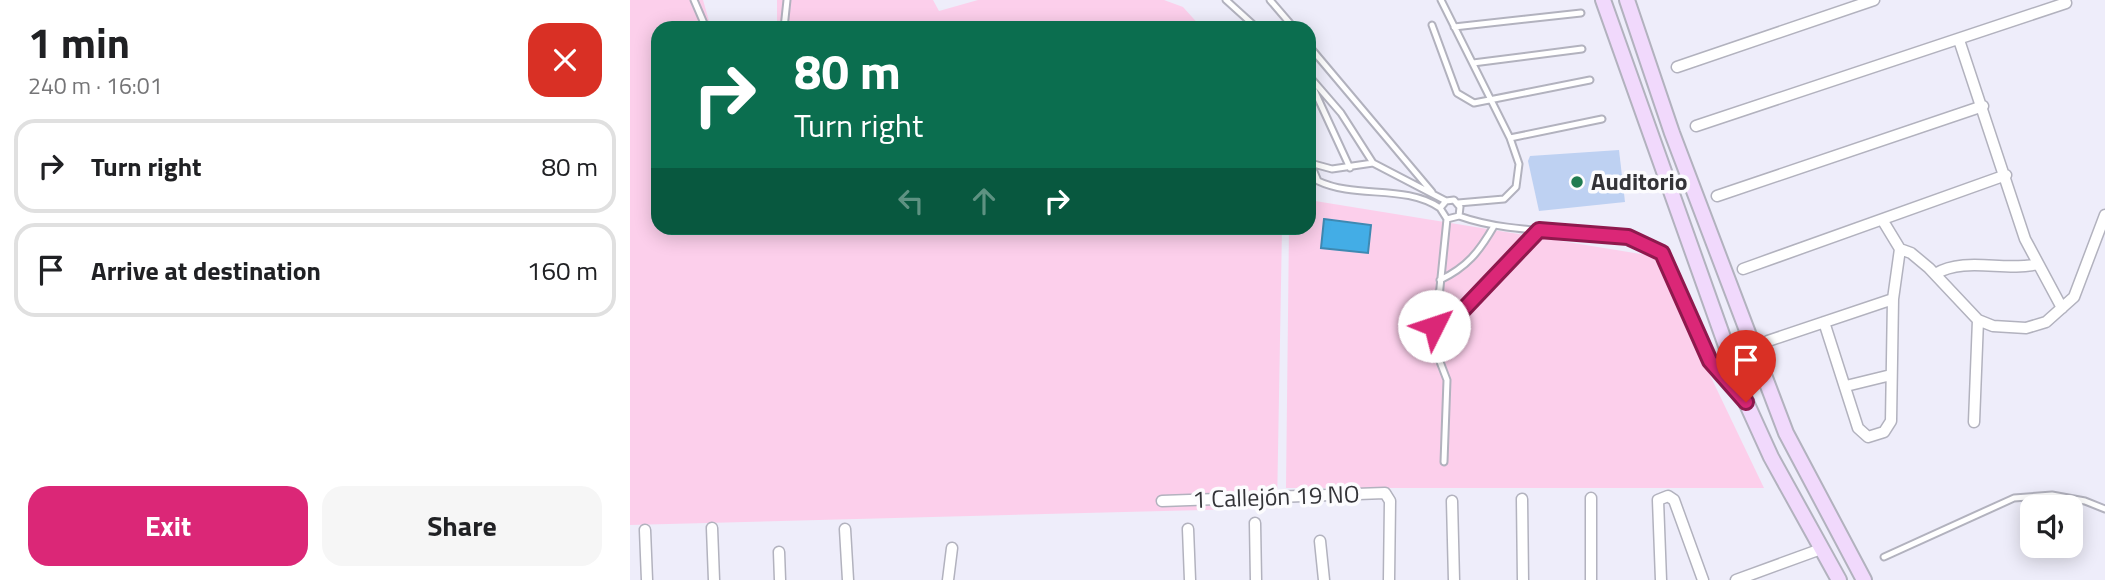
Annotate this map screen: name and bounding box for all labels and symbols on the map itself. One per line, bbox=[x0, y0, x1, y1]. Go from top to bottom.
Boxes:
place label: Auditorio bbox=[1591, 163, 1687, 199]
marker: Auditorio bbox=[1569, 174, 1585, 190]
position arrow bbox=[1397, 289, 1471, 363]
pin bbox=[1716, 330, 1776, 402]
street label: 1 Callejón 19 NO bbox=[1192, 475, 1360, 517]

